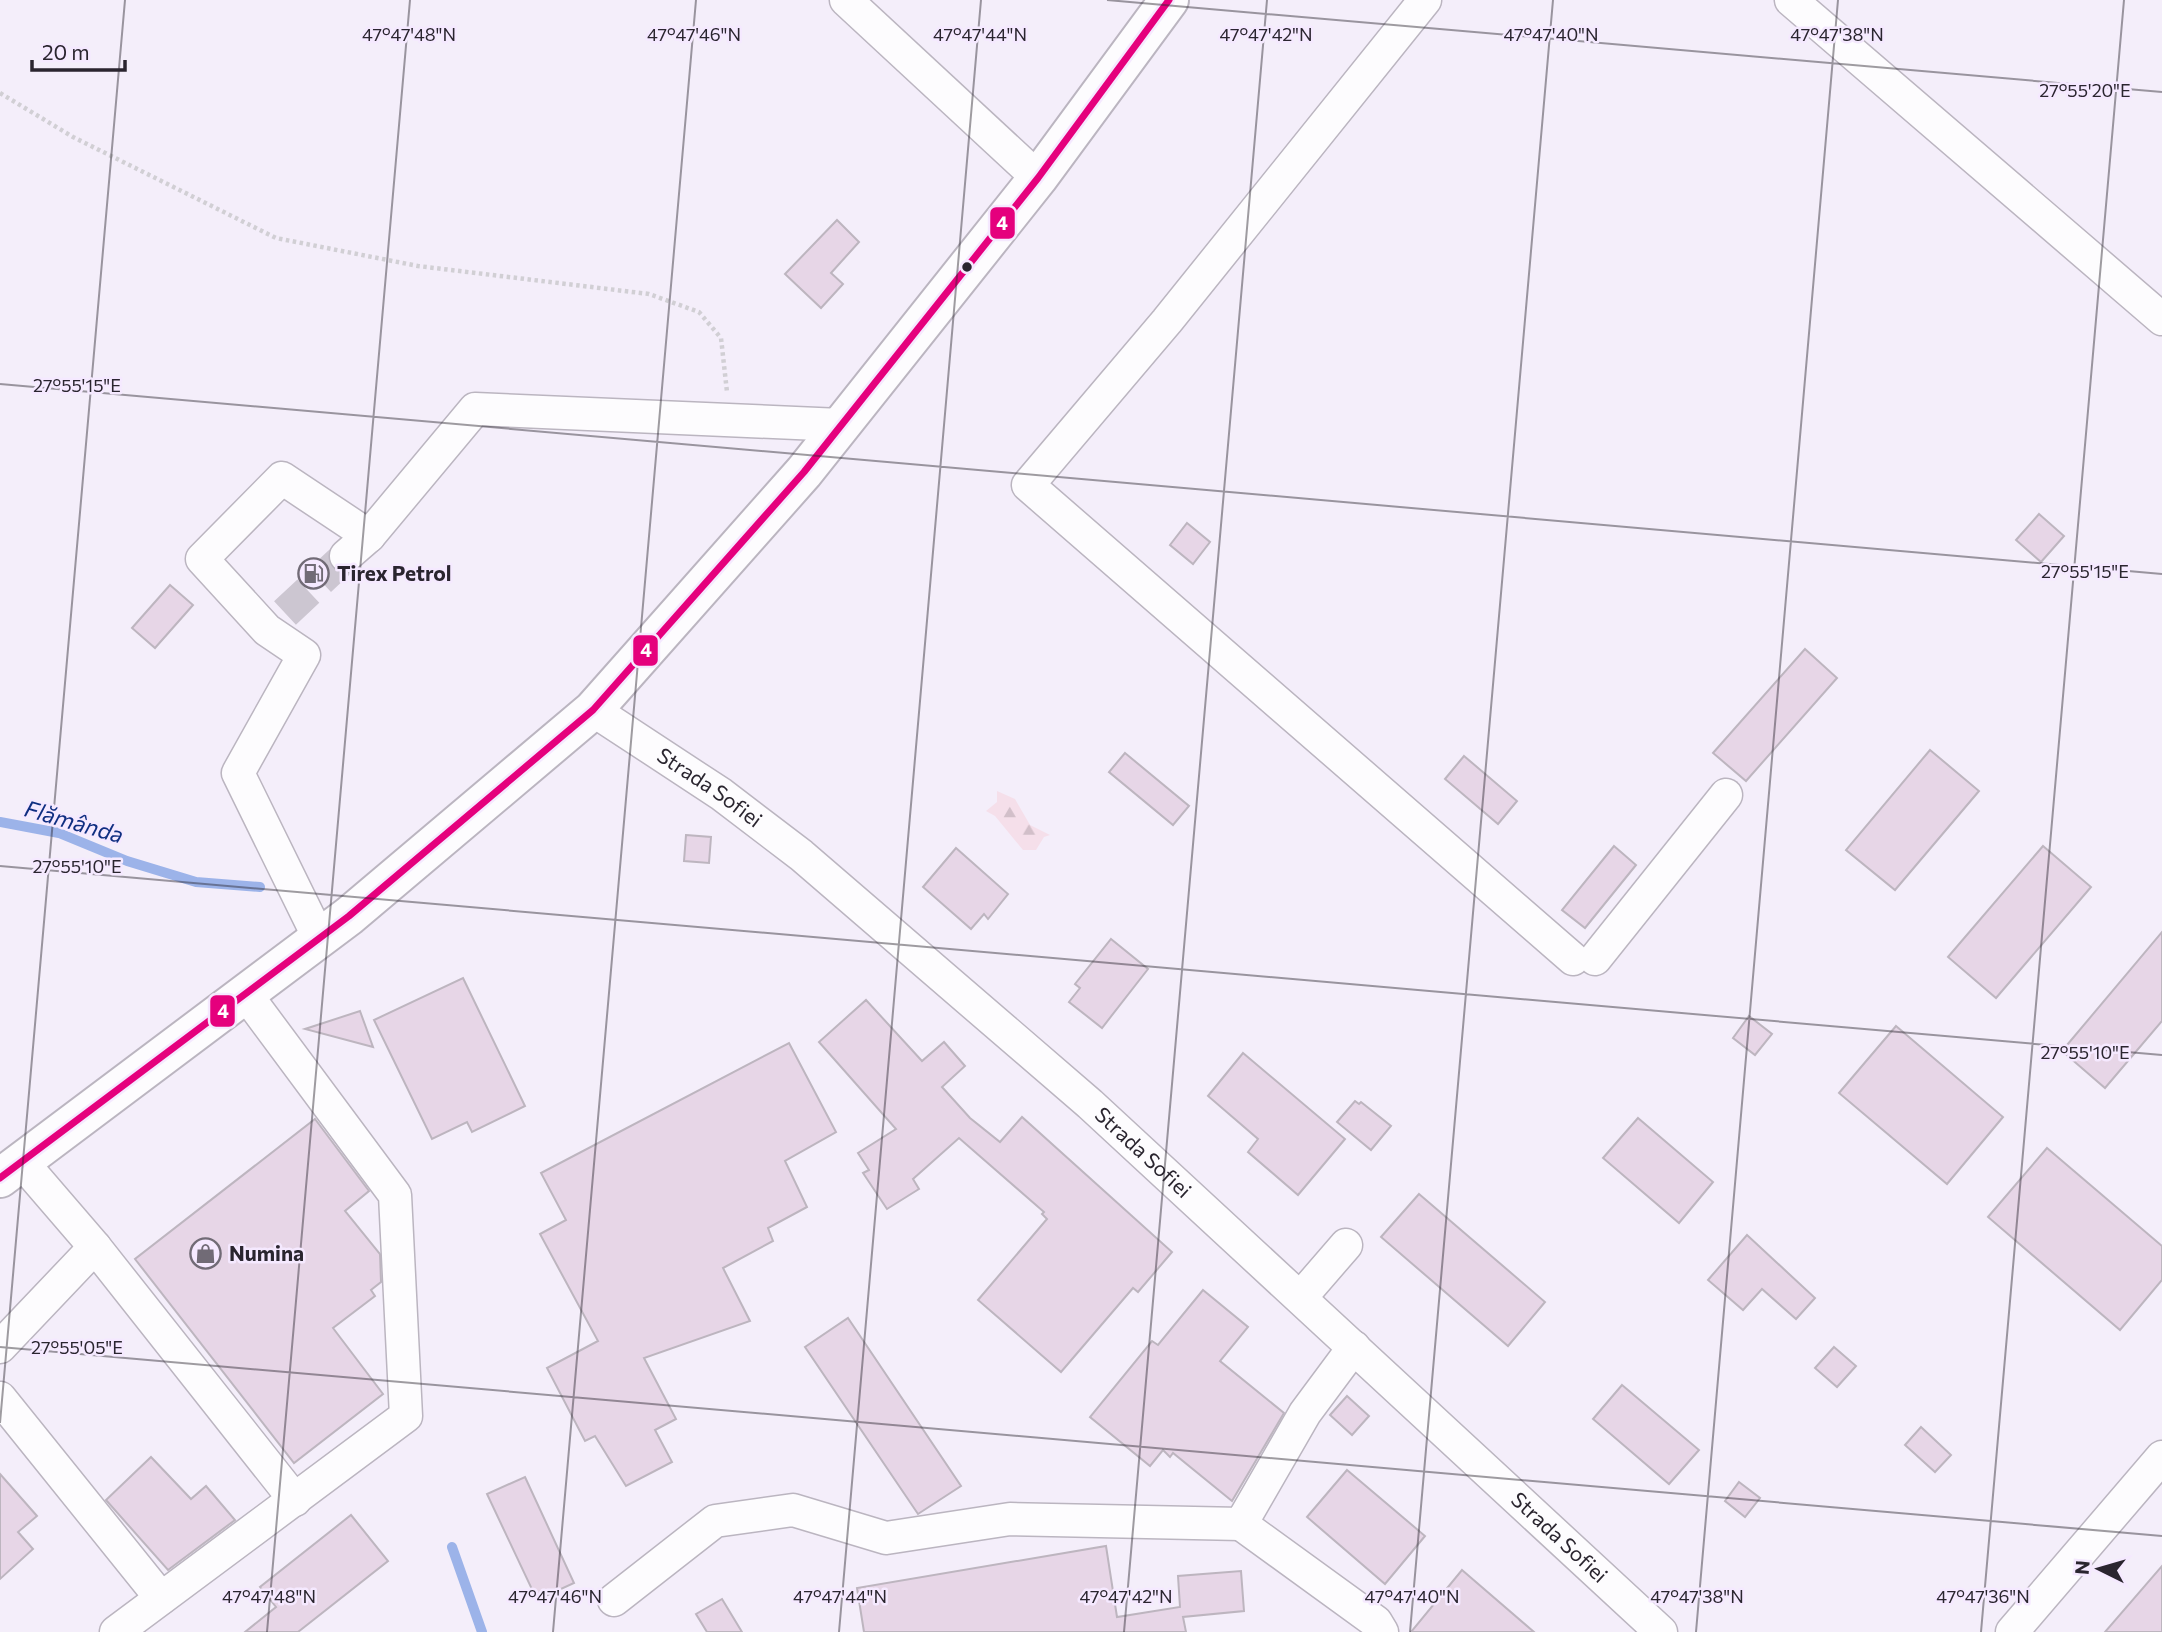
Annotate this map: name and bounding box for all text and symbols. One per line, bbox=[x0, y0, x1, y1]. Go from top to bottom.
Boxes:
text: 47°47'48"N bbox=[362, 23, 456, 45]
text: 47°47'46"N bbox=[647, 23, 741, 45]
text: 47°47'44"N bbox=[933, 23, 1027, 45]
text: 47°47'42"N bbox=[1220, 23, 1312, 45]
text: 47°47'40"N bbox=[1504, 23, 1598, 45]
text: 47°47'38"N bbox=[1790, 23, 1884, 45]
scale bar bbox=[32, 28, 124, 72]
text: 20 m bbox=[42, 39, 90, 64]
text: 27°55'20"E bbox=[2039, 79, 2131, 101]
line badge: 4 bbox=[989, 206, 1016, 240]
text: 4 bbox=[996, 211, 1008, 234]
unlabelled marker bbox=[960, 260, 974, 274]
text: 27°55'15"E bbox=[33, 374, 121, 396]
fuel station icon: Tirex Petrol bbox=[297, 557, 331, 591]
place label: Tirex Petrol bbox=[337, 560, 452, 585]
text: 27°55'15"E bbox=[2041, 560, 2129, 582]
line badge: 4 bbox=[632, 634, 659, 667]
text: 4 bbox=[640, 638, 652, 661]
street label: Strada Sofiei bbox=[653, 742, 768, 832]
water label: Flămânda bbox=[22, 794, 127, 848]
text: 27°55'10"E bbox=[32, 855, 122, 877]
line badge: 4 bbox=[209, 994, 236, 1028]
text: 4 bbox=[217, 999, 229, 1022]
text: 27°55'10"E bbox=[2040, 1041, 2130, 1063]
street label: Strada Sofiei bbox=[1090, 1101, 1197, 1202]
shop icon: Numina bbox=[189, 1237, 223, 1271]
place label: Numina bbox=[229, 1240, 304, 1265]
text: 27°55'05"E bbox=[31, 1336, 123, 1358]
street label: Strada Sofiei bbox=[1507, 1486, 1613, 1587]
north arrow bbox=[2064, 1534, 2134, 1604]
text: N bbox=[2069, 1559, 2094, 1576]
text: 47°47'48"N bbox=[222, 1585, 316, 1607]
text: 47°47'46"N bbox=[508, 1585, 602, 1607]
text: 47°47'44"N bbox=[793, 1585, 887, 1607]
text: 47°47'42"N bbox=[1080, 1585, 1172, 1607]
text: 47°47'40"N bbox=[1365, 1585, 1459, 1607]
text: 47°47'38"N bbox=[1650, 1585, 1744, 1607]
text: 47°47'36"N bbox=[1936, 1585, 2030, 1607]

